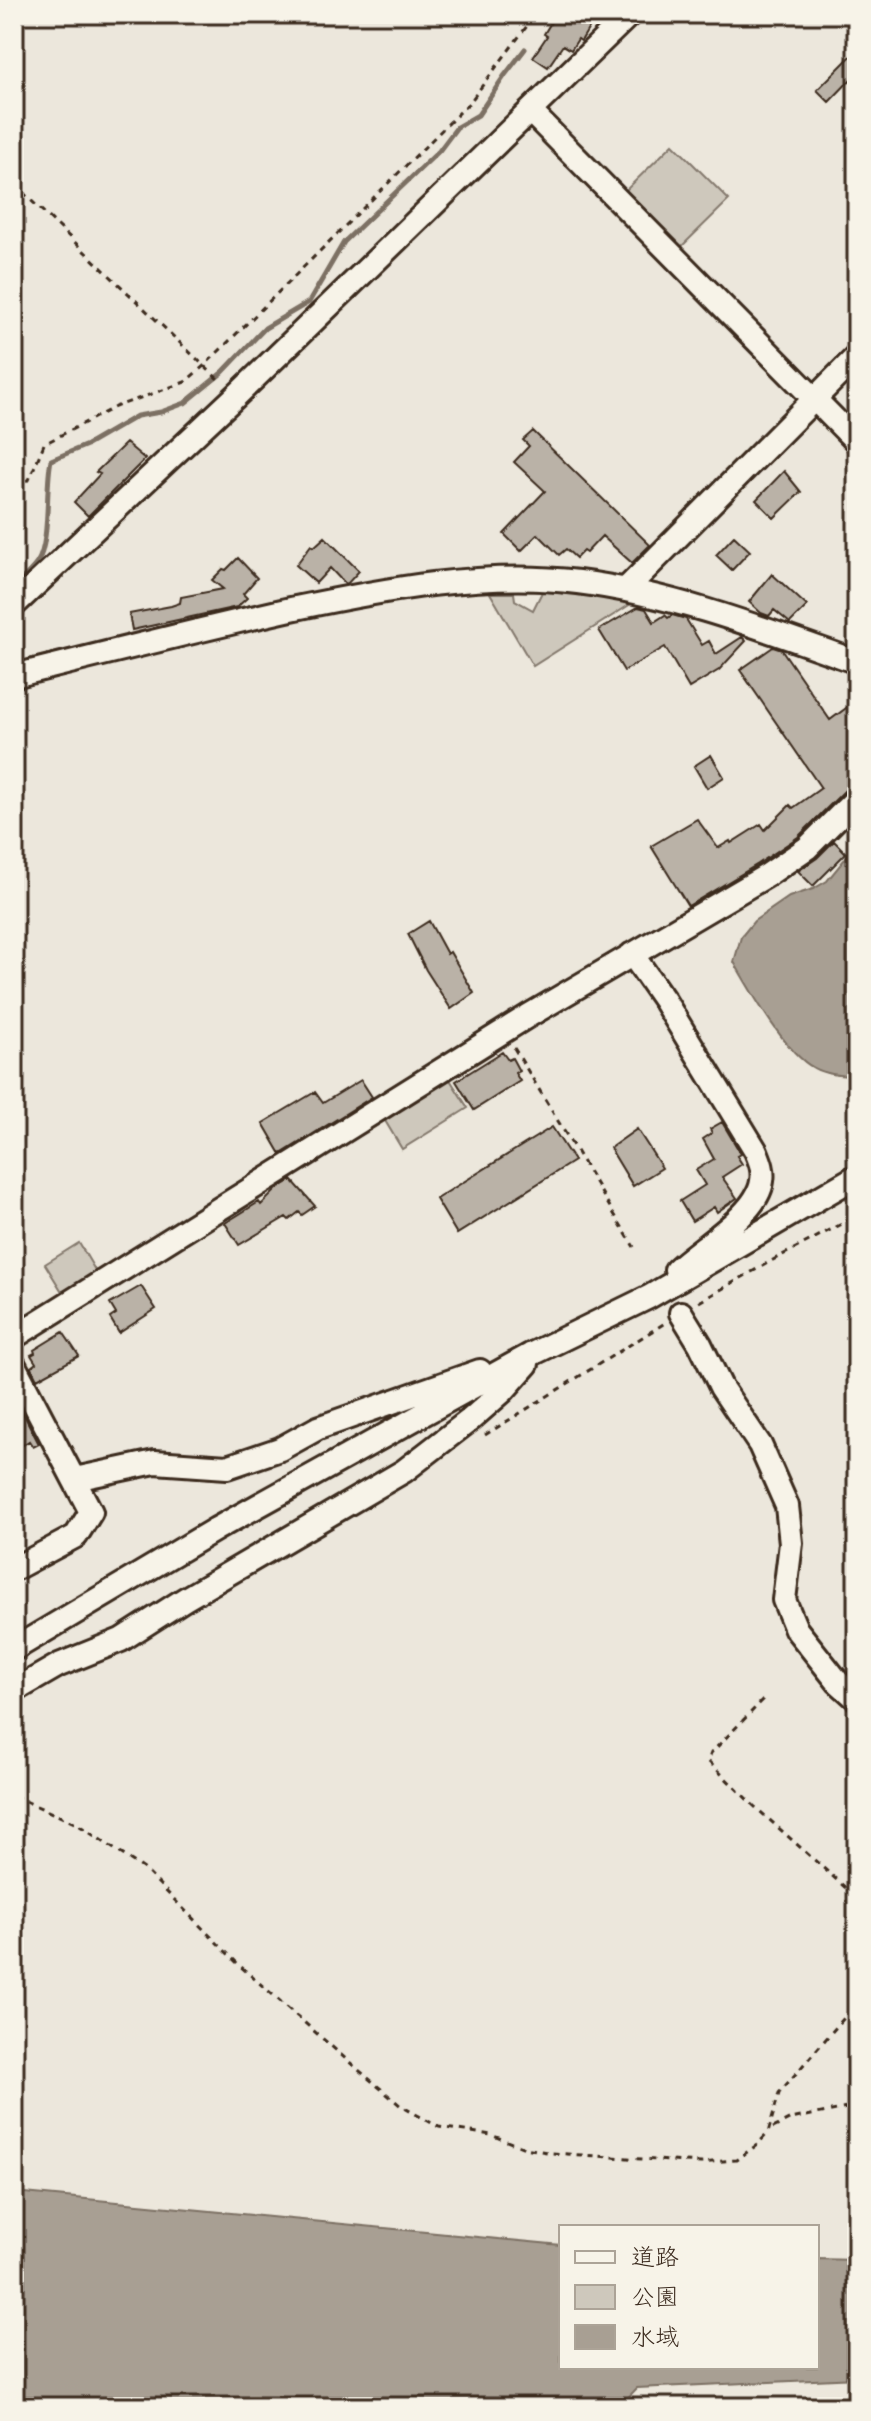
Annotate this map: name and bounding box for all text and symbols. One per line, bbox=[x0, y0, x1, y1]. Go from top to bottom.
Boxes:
legend bbox=[559, 2225, 819, 2369]
text: 道路 bbox=[631, 2237, 679, 2273]
text: 公園 bbox=[631, 2277, 679, 2313]
text: 水域 bbox=[631, 2317, 679, 2353]

